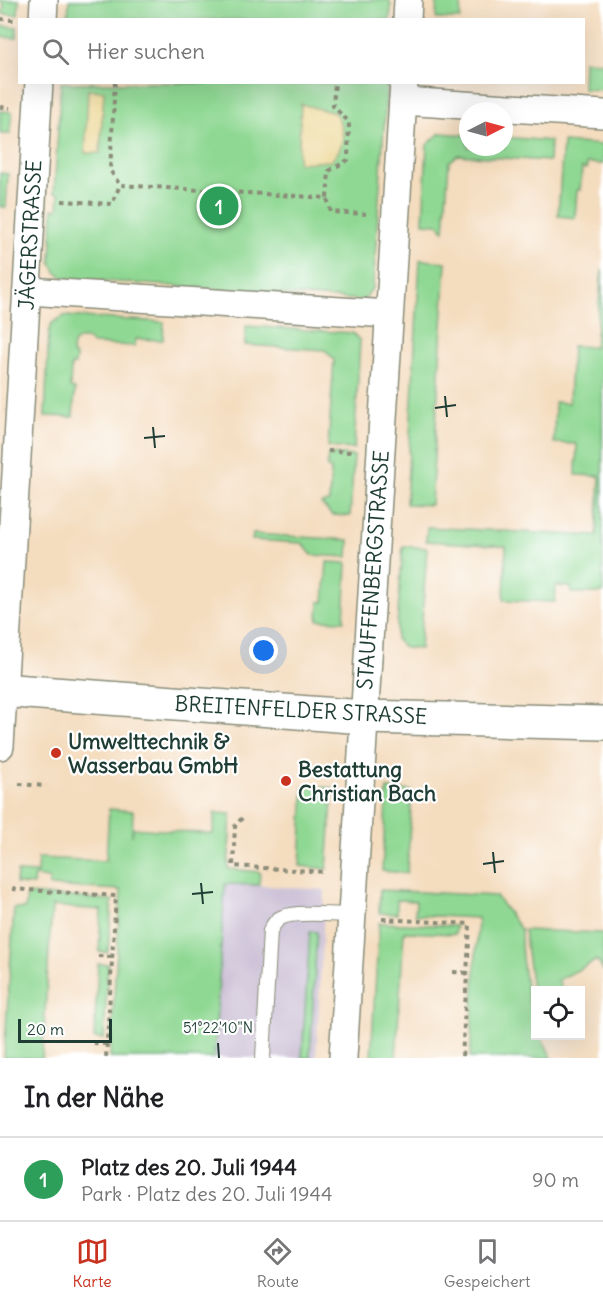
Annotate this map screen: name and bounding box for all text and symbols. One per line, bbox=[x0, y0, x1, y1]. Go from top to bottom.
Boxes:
search box bbox=[18, 18, 585, 84]
icon: search bbox=[39, 35, 72, 68]
text: Hier suchen bbox=[87, 37, 205, 65]
north arrow bbox=[459, 102, 513, 156]
street label: JÄGERSTRASSE bbox=[13, 159, 47, 311]
pin: 1 bbox=[200, 184, 238, 228]
street label: STAUFFENBERGSTRASSE bbox=[351, 449, 395, 691]
your location bbox=[249, 636, 278, 665]
street label: BREITENFELDER STRASSE bbox=[174, 690, 428, 730]
place label: Umwelttechnik & Wasserbau GmbH bbox=[68, 728, 238, 779]
marker: Umwelttechnik & Wasserbau GmbH bbox=[49, 746, 63, 760]
place label: Bestattung Christian Bach bbox=[298, 756, 436, 807]
marker: Bestattung Christian Bach bbox=[279, 774, 293, 788]
map controls bbox=[531, 986, 585, 1040]
button: locate bbox=[531, 986, 585, 1040]
scale bar bbox=[18, 1016, 112, 1044]
text: 51°22'10"N bbox=[183, 1018, 253, 1037]
text: 20 m bbox=[27, 1019, 64, 1039]
text: In der Nähe bbox=[24, 1081, 164, 1114]
text: Platz des 20. Juli 1944 bbox=[81, 1153, 297, 1181]
text: 1 bbox=[40, 1167, 47, 1192]
text: 90 m bbox=[532, 1167, 579, 1192]
text: Park · Platz des 20. Juli 1944 bbox=[81, 1181, 333, 1206]
tab: Karte bbox=[72, 1235, 112, 1291]
tab: Route bbox=[257, 1235, 299, 1291]
tab: Gespeichert bbox=[444, 1235, 531, 1291]

